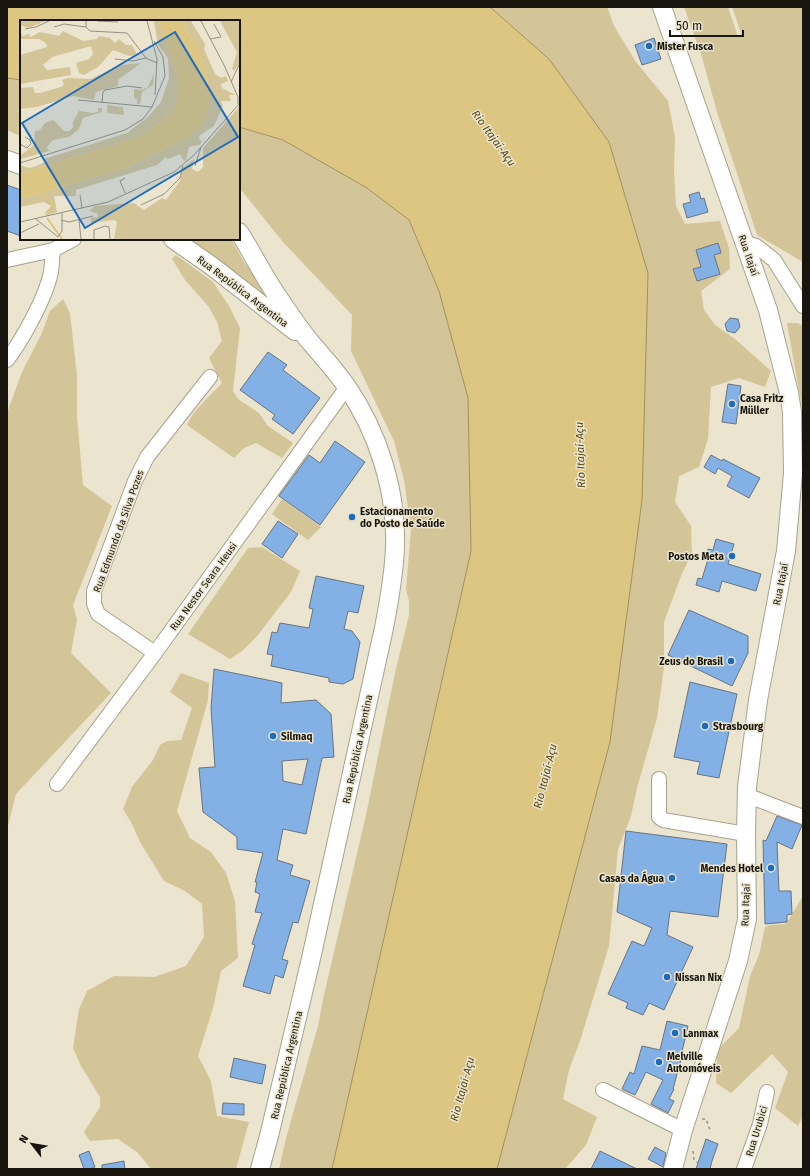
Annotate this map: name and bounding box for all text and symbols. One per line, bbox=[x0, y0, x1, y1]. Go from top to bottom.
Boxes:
scale bar bbox=[670, 12, 743, 38]
text: 50 m bbox=[676, 19, 702, 33]
inset map bbox=[20, 20, 240, 240]
marker: Mister Fusca bbox=[644, 41, 654, 51]
place label: Mister Fusca bbox=[657, 41, 714, 53]
water label: Rio Itajaí-Açu bbox=[469, 108, 518, 169]
street label: Rua Itajaí bbox=[735, 233, 762, 278]
street label: Rua República Argentina bbox=[194, 253, 291, 330]
place label: Casa Fritz Müller bbox=[740, 393, 784, 417]
marker: Casa Fritz Müller bbox=[727, 399, 737, 409]
water label: Rio Itajaí-Açu bbox=[573, 422, 588, 488]
street label: Rua Edmundo da Silva Pozes bbox=[91, 468, 147, 594]
place label: Estacionamento do Posto de Saúde bbox=[360, 506, 445, 530]
marker: Estacionamento do Posto de Saúde bbox=[347, 512, 357, 522]
street label: Rua Nestor Seara Heusi bbox=[168, 540, 240, 633]
place label: Postos Meta bbox=[668, 551, 725, 563]
marker: Postos Meta bbox=[727, 551, 737, 561]
street label: Rua Itajaí bbox=[770, 562, 791, 606]
place label: Zeus do Brasil bbox=[659, 656, 723, 668]
marker: Zeus do Brasil bbox=[726, 656, 736, 666]
street label: Rua República Argentina bbox=[340, 693, 375, 805]
marker: Strasbourg bbox=[700, 721, 710, 731]
place label: Strasbourg bbox=[713, 721, 764, 733]
marker: Silmaq bbox=[268, 731, 278, 741]
place label: Silmaq bbox=[281, 731, 312, 743]
water label: Rio Itajaí-Açu bbox=[531, 742, 560, 810]
place label: Mendes Hotel bbox=[700, 863, 763, 875]
marker: Mendes Hotel bbox=[766, 863, 776, 873]
place label: Casas da Água bbox=[599, 871, 665, 885]
marker: Casas da Água bbox=[667, 873, 677, 883]
street label: Rua Itajaí bbox=[738, 883, 753, 927]
marker: Nissan Nix bbox=[662, 972, 672, 982]
place label: Nissan Nix bbox=[675, 972, 723, 984]
street label: Rua República Argentina bbox=[268, 1010, 305, 1121]
marker: Lanmax bbox=[670, 1028, 680, 1038]
place label: Lanmax bbox=[683, 1028, 719, 1040]
place label: Melville Automóveis bbox=[666, 1051, 721, 1075]
water label: Rio Itajaí-Açu bbox=[448, 1055, 477, 1123]
marker: Melville Automóveis bbox=[654, 1057, 664, 1067]
street label: Rua Urubici bbox=[744, 1104, 770, 1158]
north arrow bbox=[12, 1124, 52, 1164]
text: N bbox=[16, 1133, 31, 1146]

